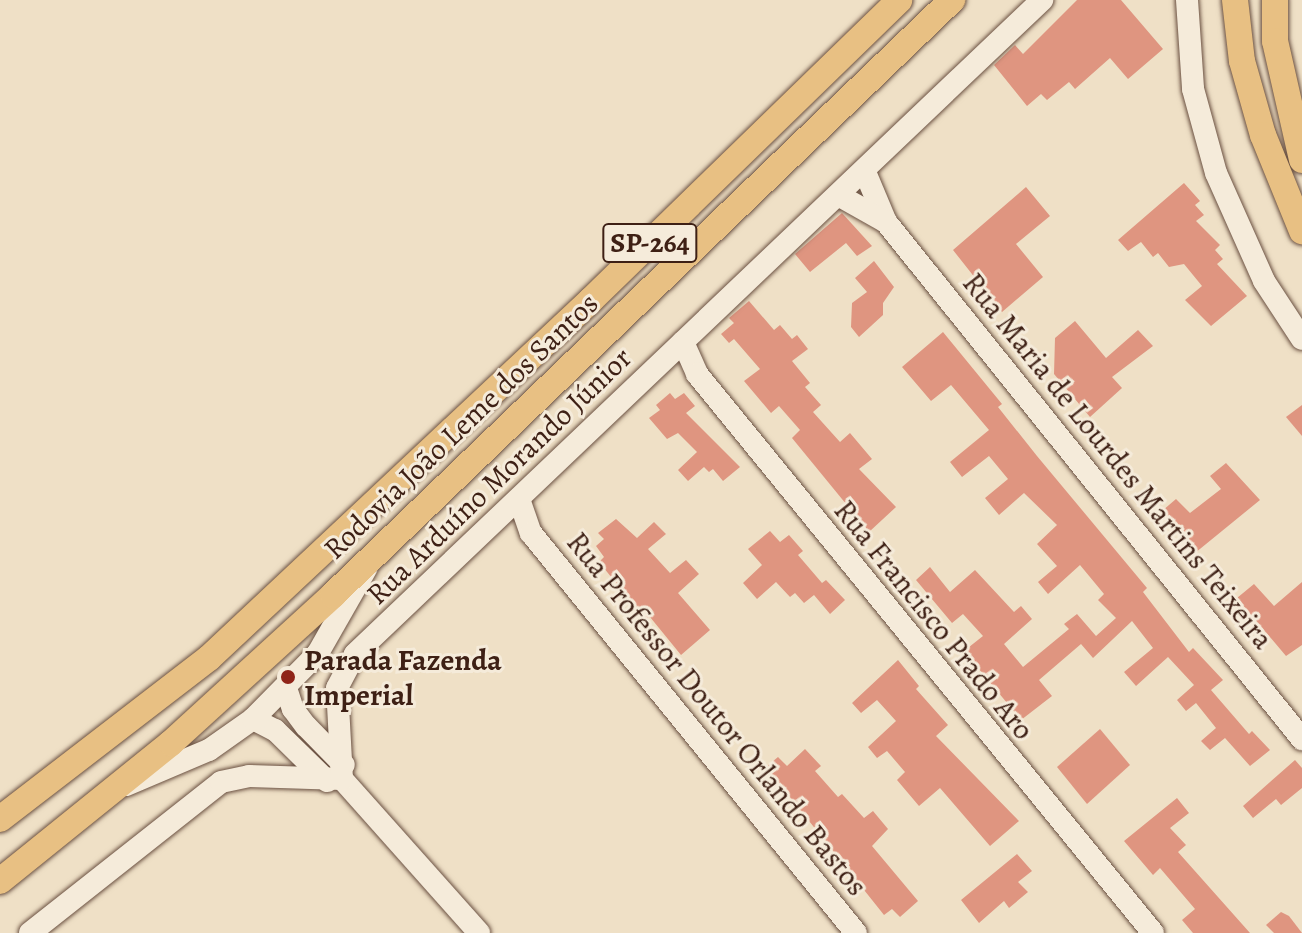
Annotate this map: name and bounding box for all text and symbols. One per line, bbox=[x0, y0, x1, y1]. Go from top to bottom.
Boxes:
road number: SP-264 bbox=[602, 219, 698, 267]
street label: Rua Maria de Lourdes Martins Teixeira bbox=[955, 266, 1281, 656]
street label: Rodovia João Leme dos Santos bbox=[316, 285, 606, 567]
street label: Rua Arduíno Morando Júnior bbox=[359, 340, 639, 612]
street label: Rua Francisco Prado Aro bbox=[826, 493, 1042, 747]
street label: Rua Professor Doutor Orlando Bastos bbox=[559, 525, 875, 903]
place label: Parada Fazenda Imperial bbox=[304, 642, 502, 712]
marker: Parada Fazenda Imperial bbox=[279, 668, 297, 686]

